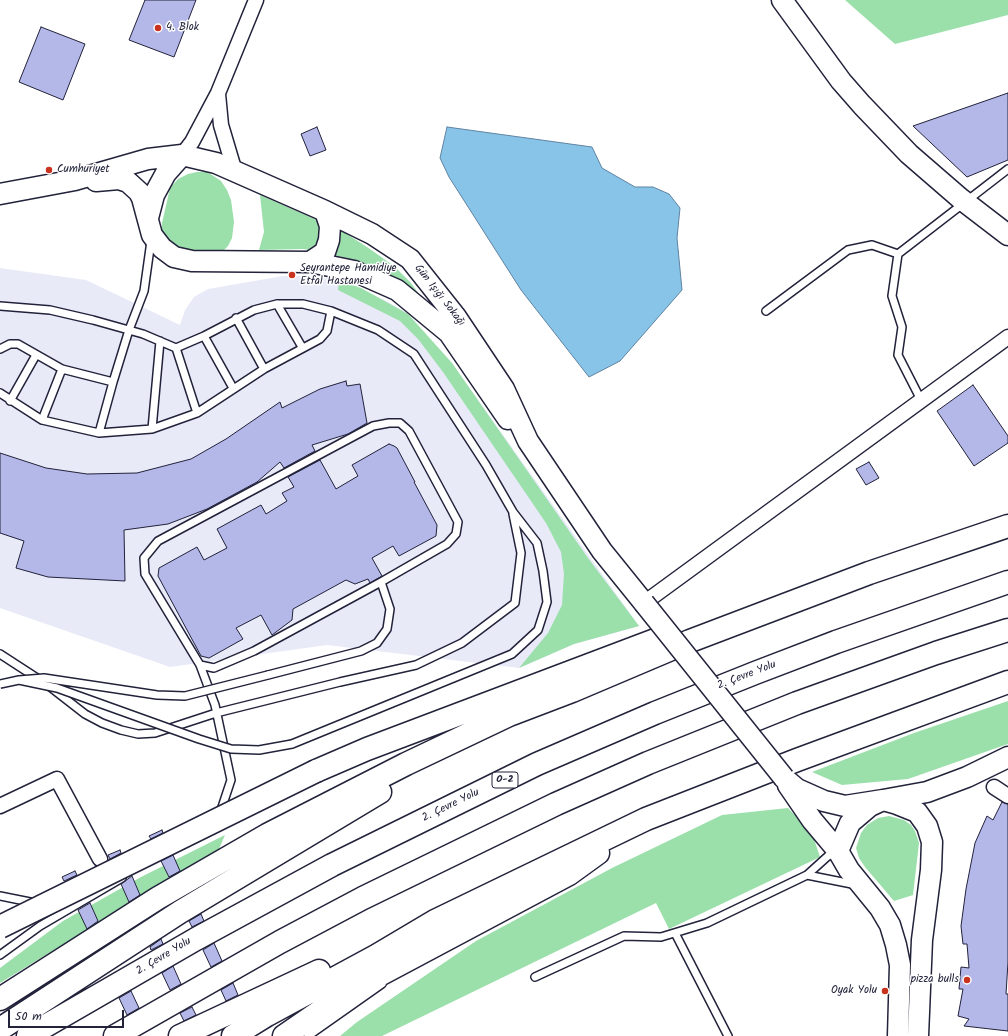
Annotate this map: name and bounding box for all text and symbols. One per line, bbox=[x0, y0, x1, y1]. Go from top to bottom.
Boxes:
place label: 4. Blok bbox=[166, 21, 199, 35]
marker: 4. Blok bbox=[153, 23, 163, 33]
place label: Cumhuriyet bbox=[57, 163, 109, 177]
marker: Cumhuriyet bbox=[44, 165, 54, 175]
place label: Seyrantepe Hamidiye Etfal Hastanesi bbox=[300, 262, 397, 288]
street label: Gün Işığı Sokağı bbox=[411, 262, 467, 330]
marker: Seyrantepe Hamidiye Etfal Hastanesi bbox=[287, 270, 297, 280]
street label: 2. Çevre Yolu bbox=[716, 659, 778, 693]
road number: O-2 bbox=[492, 772, 518, 788]
street label: 2. Çevre Yolu bbox=[420, 786, 482, 826]
street label: 2. Çevre Yolu bbox=[134, 935, 194, 979]
place label: pizza bulls bbox=[911, 973, 959, 987]
marker: pizza bulls bbox=[962, 975, 972, 985]
place label: Oyak Yolu bbox=[831, 984, 877, 998]
marker: Oyak Yolu bbox=[880, 986, 890, 996]
scale bar bbox=[10, 1002, 126, 1028]
text: 50 m bbox=[15, 1007, 42, 1026]

